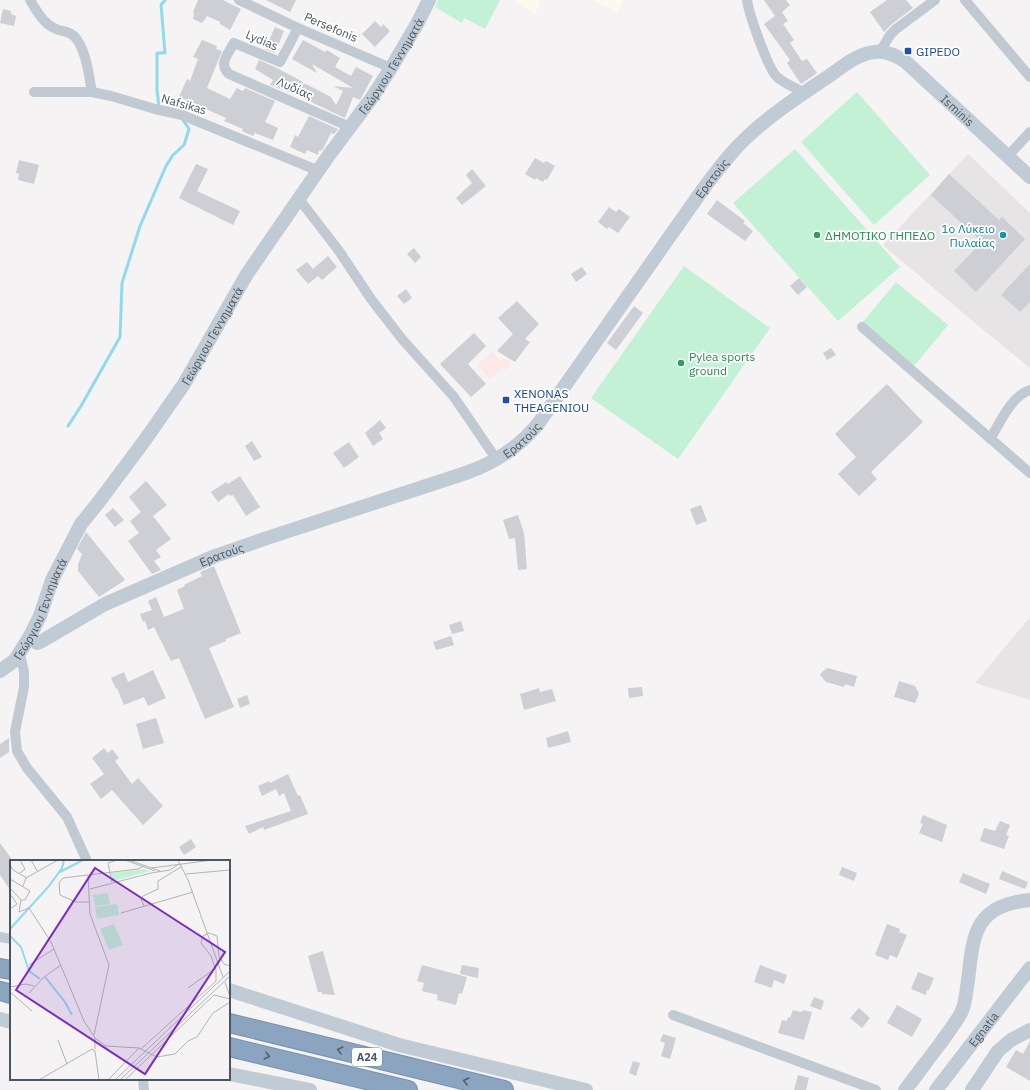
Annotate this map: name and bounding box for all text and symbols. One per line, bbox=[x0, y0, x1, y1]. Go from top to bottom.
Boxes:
street label: Persefonis bbox=[302, 9, 360, 45]
street label: Γεώργιου Γεννηματά bbox=[355, 15, 427, 117]
street label: Lydias bbox=[244, 27, 281, 54]
place label: GIPEDO bbox=[916, 44, 960, 59]
marker: GIPEDO bbox=[903, 46, 913, 56]
street label: Λυδίας bbox=[275, 73, 316, 103]
street label: Nafsikas bbox=[160, 90, 208, 118]
street label: Isminis bbox=[938, 91, 978, 129]
street label: Ερατούς bbox=[692, 155, 732, 201]
place label: 1ο Λύκειο Πυλαίας bbox=[941, 221, 995, 250]
place label: ΔΗΜΟΤΙΚΟ ΓΗΠΕΔΟ bbox=[825, 228, 935, 243]
marker: ΔΗΜΟΤΙΚΟ ΓΗΠΕΔΟ bbox=[812, 230, 822, 240]
marker: 1ο Λύκειο Πυλαίας bbox=[998, 230, 1008, 240]
street label: Γεώργιου Γεννηματά bbox=[178, 283, 246, 387]
place label: Pylea sports ground bbox=[689, 349, 756, 378]
marker: Pylea sports ground bbox=[676, 358, 686, 368]
place label: XENONAS THEAGENIOU bbox=[514, 386, 589, 415]
marker: XENONAS THEAGENIOU bbox=[501, 395, 511, 405]
street label: Ερατούς bbox=[500, 419, 544, 461]
street label: Ερατούς bbox=[197, 539, 246, 569]
street label: Γεώργιου Γεννηματά bbox=[10, 555, 70, 662]
inset map bbox=[10, 860, 230, 1080]
street label: Egnatia bbox=[965, 1008, 1002, 1049]
one-way arrow bbox=[337, 1046, 344, 1055]
road number: Α24 bbox=[352, 1048, 382, 1066]
one-way arrow bbox=[264, 1051, 270, 1059]
one-way arrow bbox=[463, 1077, 470, 1085]

